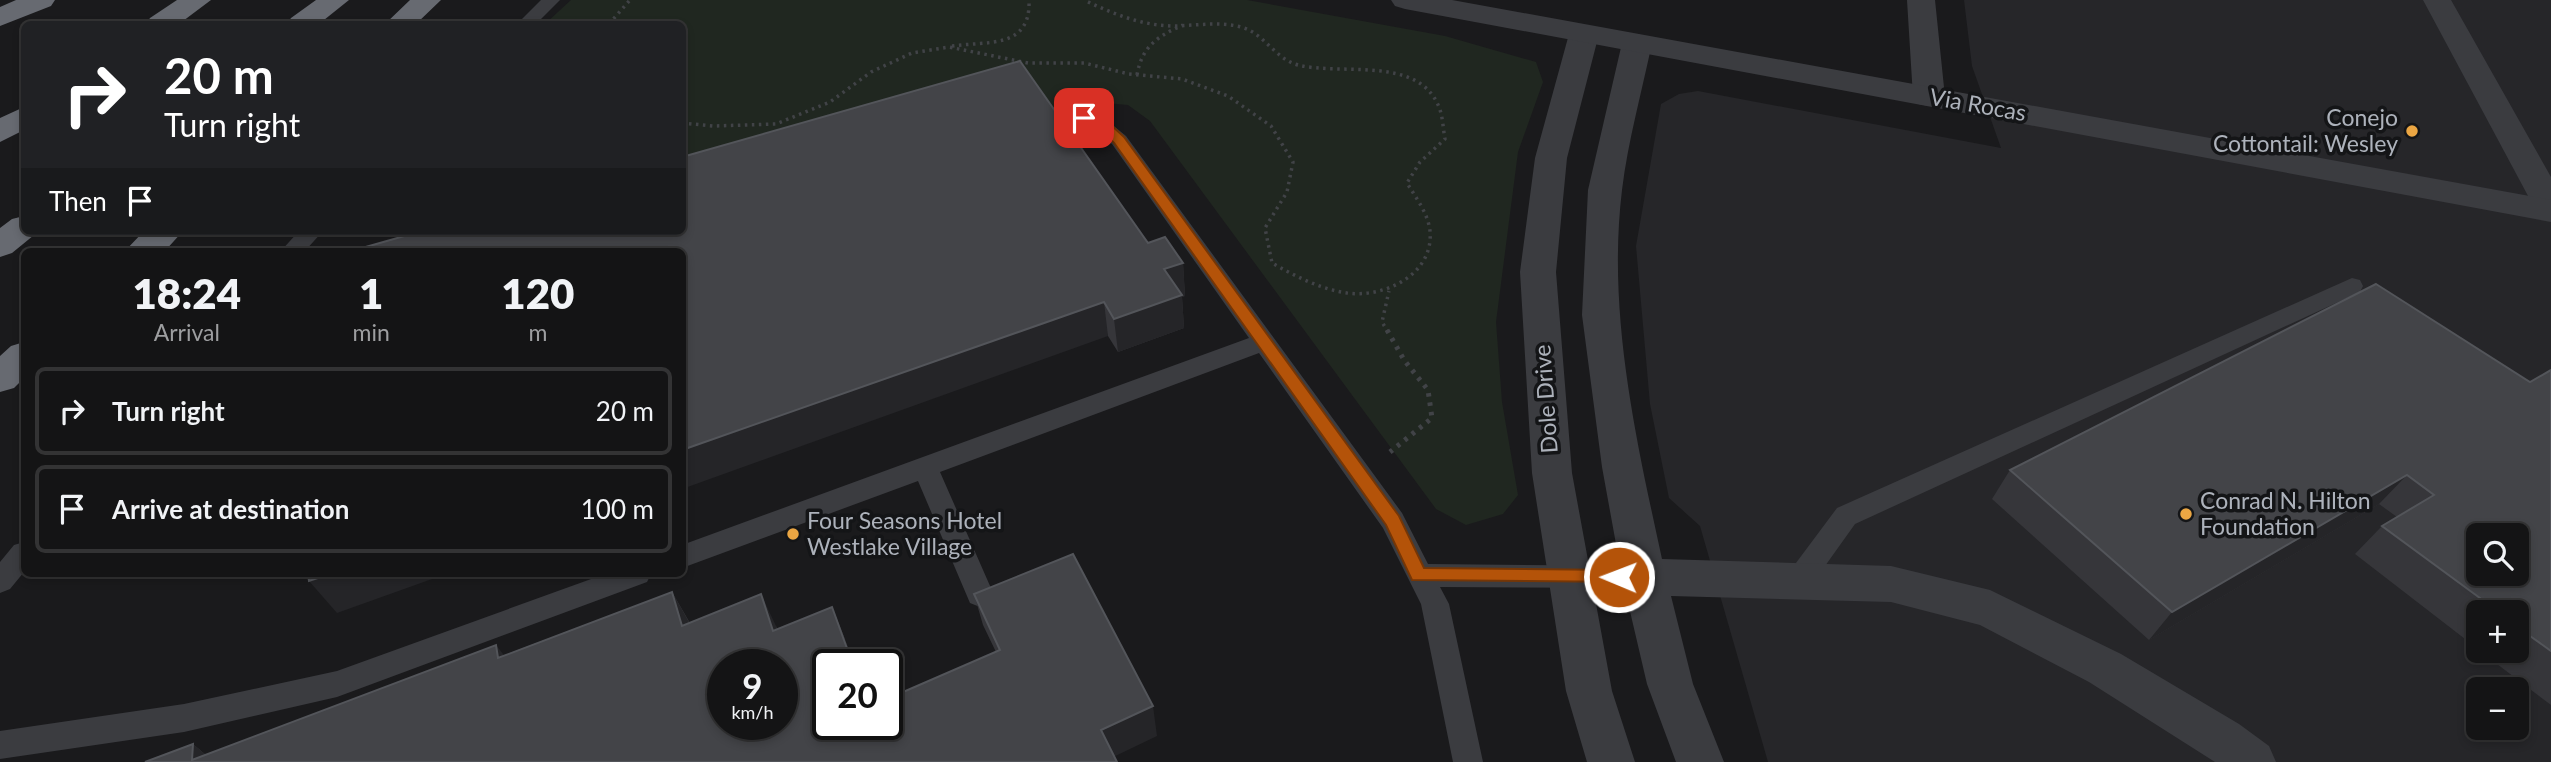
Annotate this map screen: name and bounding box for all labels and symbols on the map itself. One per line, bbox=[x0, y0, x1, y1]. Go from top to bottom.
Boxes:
street label: Via Rocas bbox=[1928, 82, 2029, 126]
pin bbox=[1054, 88, 1114, 148]
place label: Conejo Cottontail: Wesley bbox=[2213, 103, 2398, 157]
marker: Conejo Cottontail: Wesley bbox=[2404, 123, 2420, 139]
street label: Dole Drive bbox=[1527, 344, 1563, 454]
place label: Conrad N. Hilton Foundation bbox=[2200, 486, 2371, 540]
place label: Four Seasons Hotel Westlake Village bbox=[807, 506, 1002, 560]
marker: Conrad N. Hilton Foundation bbox=[2178, 506, 2194, 522]
marker: Four Seasons Hotel Westlake Village bbox=[785, 526, 801, 542]
position arrow bbox=[1582, 540, 1656, 614]
speed limit sign: 20 bbox=[812, 649, 903, 740]

